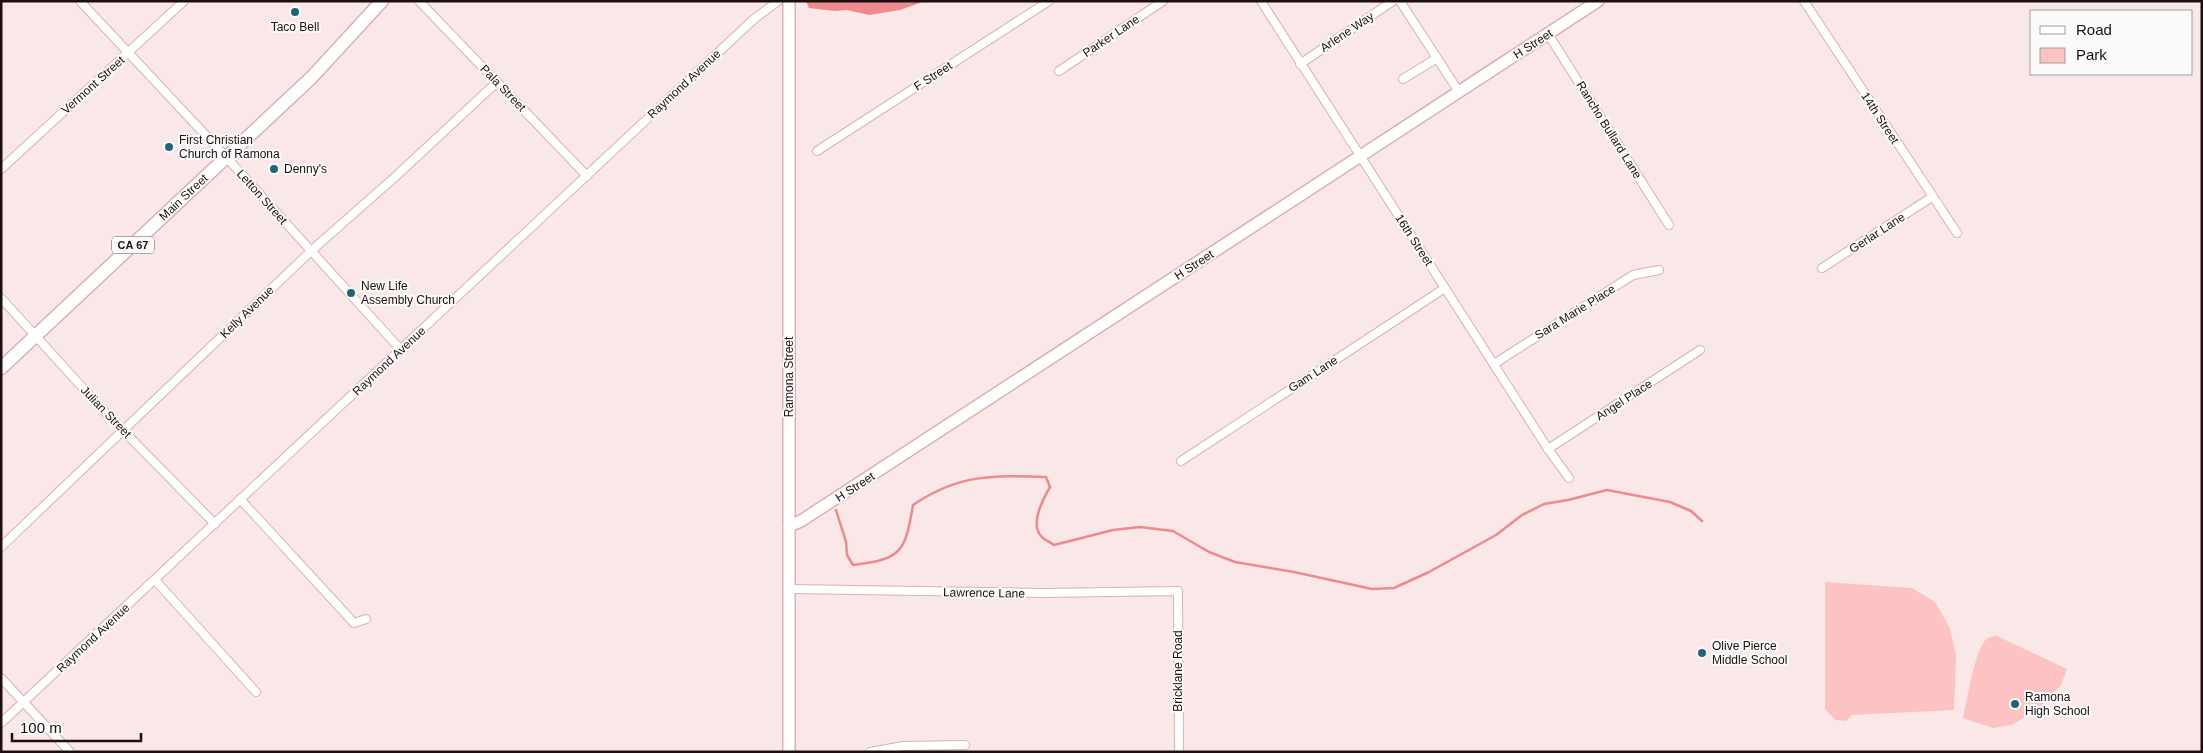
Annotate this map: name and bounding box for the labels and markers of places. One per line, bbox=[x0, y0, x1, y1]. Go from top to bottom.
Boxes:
marker: Taco Bell bbox=[289, 6, 301, 18]
place label: Taco Bell bbox=[271, 20, 319, 34]
place label: First Christian Church of Ramona bbox=[179, 133, 280, 161]
marker: First Christian Church of Ramona bbox=[163, 141, 175, 153]
place label: Denny's bbox=[284, 162, 327, 176]
marker: Denny's bbox=[268, 163, 280, 175]
place label: New Life Assembly Church bbox=[361, 279, 455, 307]
marker: New Life Assembly Church bbox=[345, 287, 357, 299]
place label: Olive Pierce Middle School bbox=[1712, 639, 1787, 667]
marker: Olive Pierce Middle School bbox=[1696, 647, 1708, 659]
place label: Ramona High School bbox=[2025, 690, 2090, 718]
marker: Ramona High School bbox=[2009, 698, 2021, 710]

